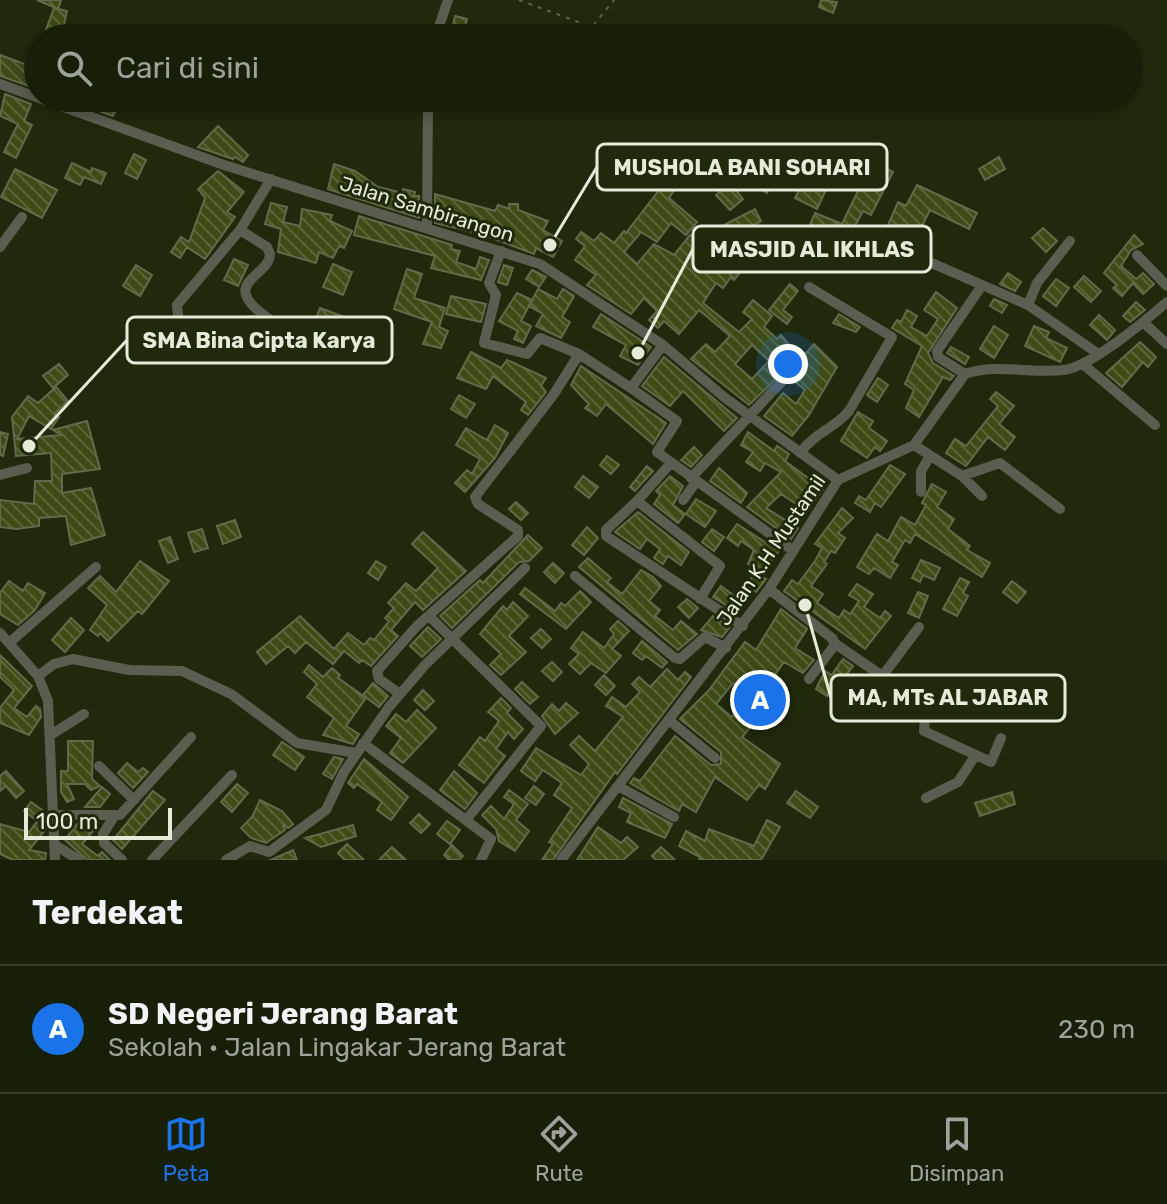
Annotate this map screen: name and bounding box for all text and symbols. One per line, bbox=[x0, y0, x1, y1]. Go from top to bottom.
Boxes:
search box bbox=[24, 24, 1143, 112]
icon: search bbox=[52, 46, 96, 90]
text: Cari di sini bbox=[116, 50, 259, 86]
callout: MUSHOLA BANI SOHARI bbox=[597, 144, 887, 190]
text: MUSHOLA BANI SOHARI bbox=[613, 154, 871, 181]
street label: Jalan Sambirangon bbox=[337, 171, 517, 247]
callout: MASJID AL IKHLAS bbox=[693, 226, 931, 272]
text: MASJID AL IKHLAS bbox=[710, 236, 914, 263]
callout: SMA Bina Cipta Karya bbox=[127, 317, 392, 363]
text: SMA Bina Cipta Karya bbox=[143, 327, 375, 354]
your location bbox=[768, 344, 808, 384]
street label: Jalan K.H Mustamil bbox=[712, 470, 830, 630]
pin: A bbox=[734, 670, 786, 730]
callout: MA, MTs AL JABAR bbox=[831, 675, 1065, 721]
text: MA, MTs AL JABAR bbox=[848, 684, 1048, 711]
scale bar bbox=[24, 804, 172, 840]
text: 100 m bbox=[36, 808, 98, 835]
text: Terdekat bbox=[32, 892, 183, 933]
text: SD Negeri Jerang Barat bbox=[108, 996, 458, 1032]
text: A bbox=[49, 1014, 67, 1045]
text: 230 m bbox=[1058, 1014, 1135, 1045]
text: Sekolah · Jalan Lingakar Jerang Barat bbox=[108, 1032, 566, 1063]
tab: Peta bbox=[163, 1112, 210, 1187]
tab: Rute bbox=[535, 1112, 584, 1187]
tab: Disimpan bbox=[909, 1112, 1004, 1187]

